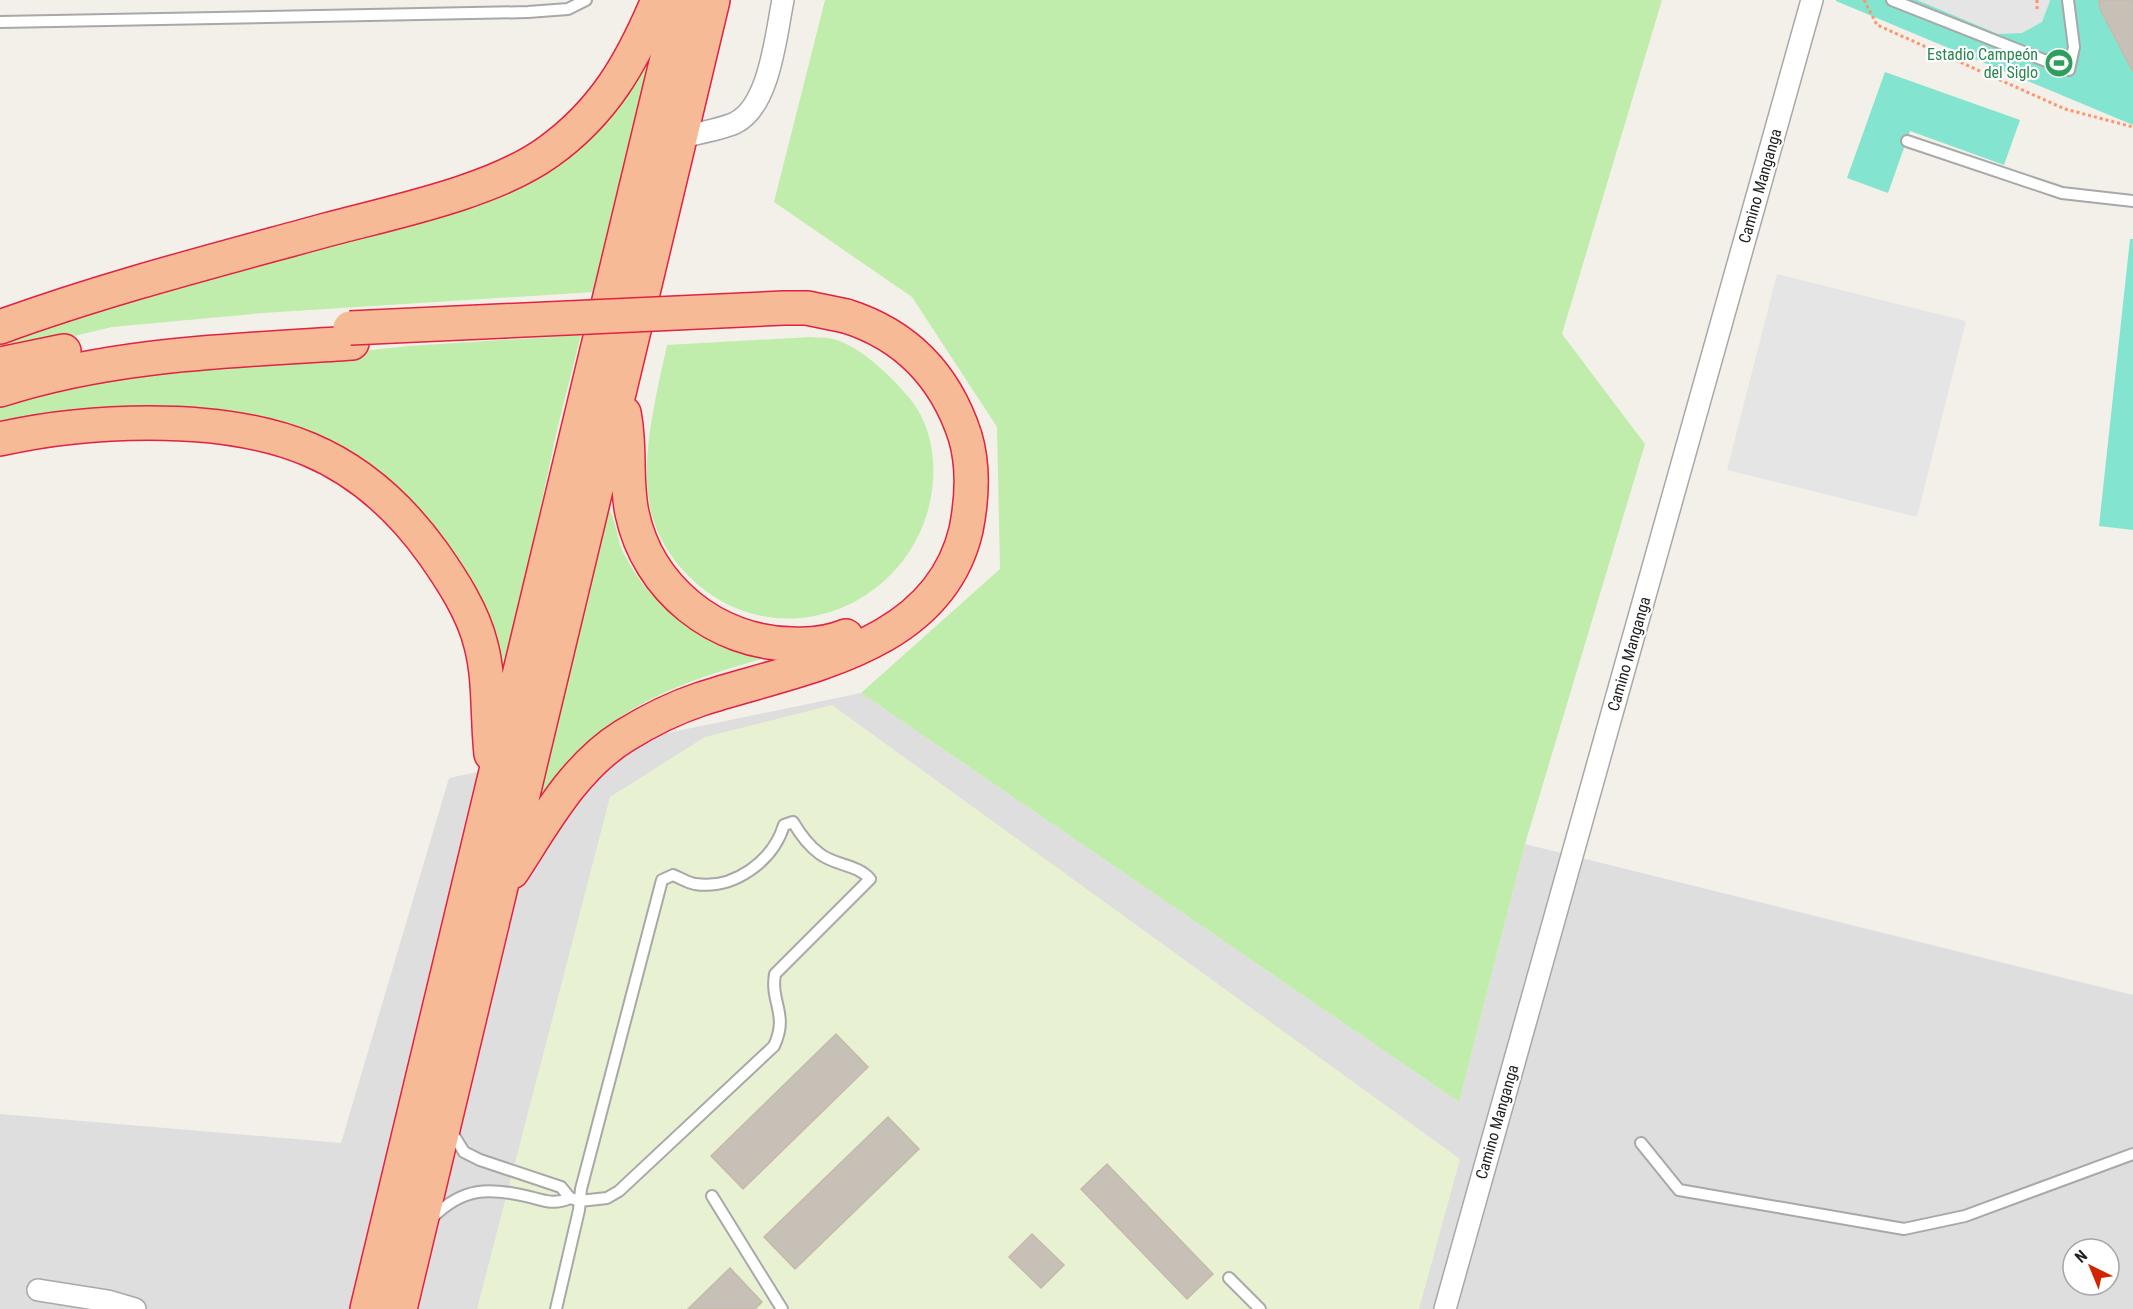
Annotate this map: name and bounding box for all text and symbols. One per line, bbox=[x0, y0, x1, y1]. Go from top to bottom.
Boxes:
place label: Estadio Campeón del Siglo bbox=[1927, 45, 2038, 82]
sports icon: Estadio Campeón del Siglo bbox=[2043, 47, 2075, 79]
street label: Camino Manganga bbox=[1735, 127, 1785, 245]
street label: Camino Manganga bbox=[1604, 595, 1654, 713]
street label: Camino Manganga bbox=[1472, 1063, 1522, 1181]
north arrow bbox=[2061, 1237, 2121, 1297]
text: N bbox=[2071, 1246, 2091, 1267]

